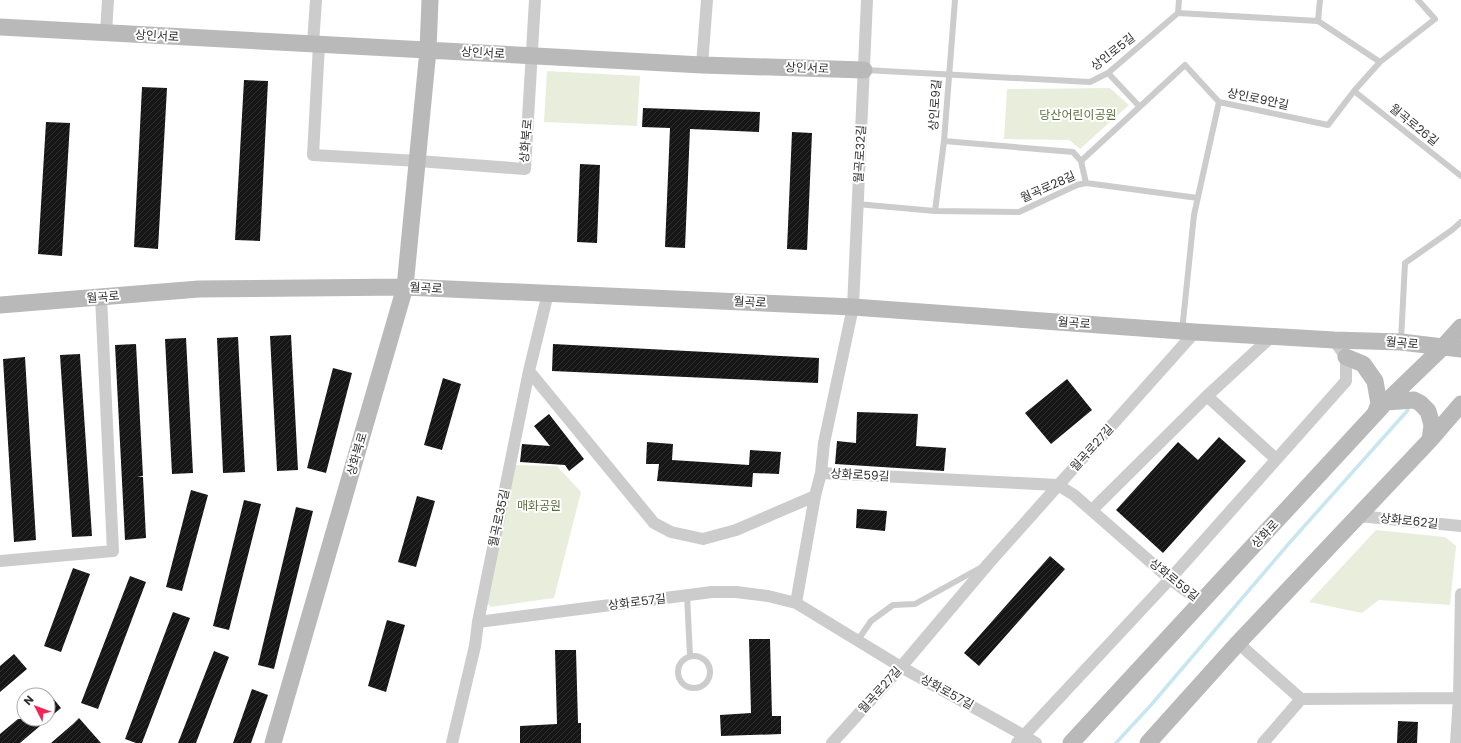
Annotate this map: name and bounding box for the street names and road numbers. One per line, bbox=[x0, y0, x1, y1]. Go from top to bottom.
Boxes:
street label: 상인서로 bbox=[135, 26, 180, 45]
street label: 상인로5길 bbox=[1087, 29, 1138, 74]
street label: 상인서로 bbox=[461, 43, 506, 62]
street label: 상인서로 bbox=[785, 58, 829, 77]
street label: 상인로9길 bbox=[924, 79, 945, 131]
street label: 상인로9안길 bbox=[1226, 84, 1291, 113]
street label: 월곡로26길 bbox=[1386, 100, 1442, 150]
street label: 상화북로 bbox=[515, 118, 536, 164]
street label: 월곡로32길 bbox=[849, 124, 870, 183]
street label: 월곡로28길 bbox=[1018, 167, 1078, 206]
street label: 월곡로 bbox=[409, 278, 443, 297]
street label: 월곡로 bbox=[86, 287, 120, 306]
street label: 월곡로 bbox=[733, 292, 767, 311]
street label: 월곡로 bbox=[1057, 313, 1091, 332]
street label: 월곡로 bbox=[1385, 333, 1419, 352]
street label: 월곡로27길 bbox=[1066, 421, 1117, 475]
street label: 상화북로 bbox=[342, 430, 371, 477]
street label: 상화로59길 bbox=[830, 464, 890, 485]
street label: 월곡로35길 bbox=[484, 487, 513, 548]
street label: 상화로62길 bbox=[1379, 509, 1439, 532]
street label: 상화로 bbox=[1247, 516, 1282, 552]
street label: 상화로59길 bbox=[1146, 554, 1203, 605]
street label: 상화로57길 bbox=[607, 590, 667, 613]
street label: 월곡로27길 bbox=[854, 663, 905, 717]
street label: 상화로57길 bbox=[918, 670, 977, 713]

